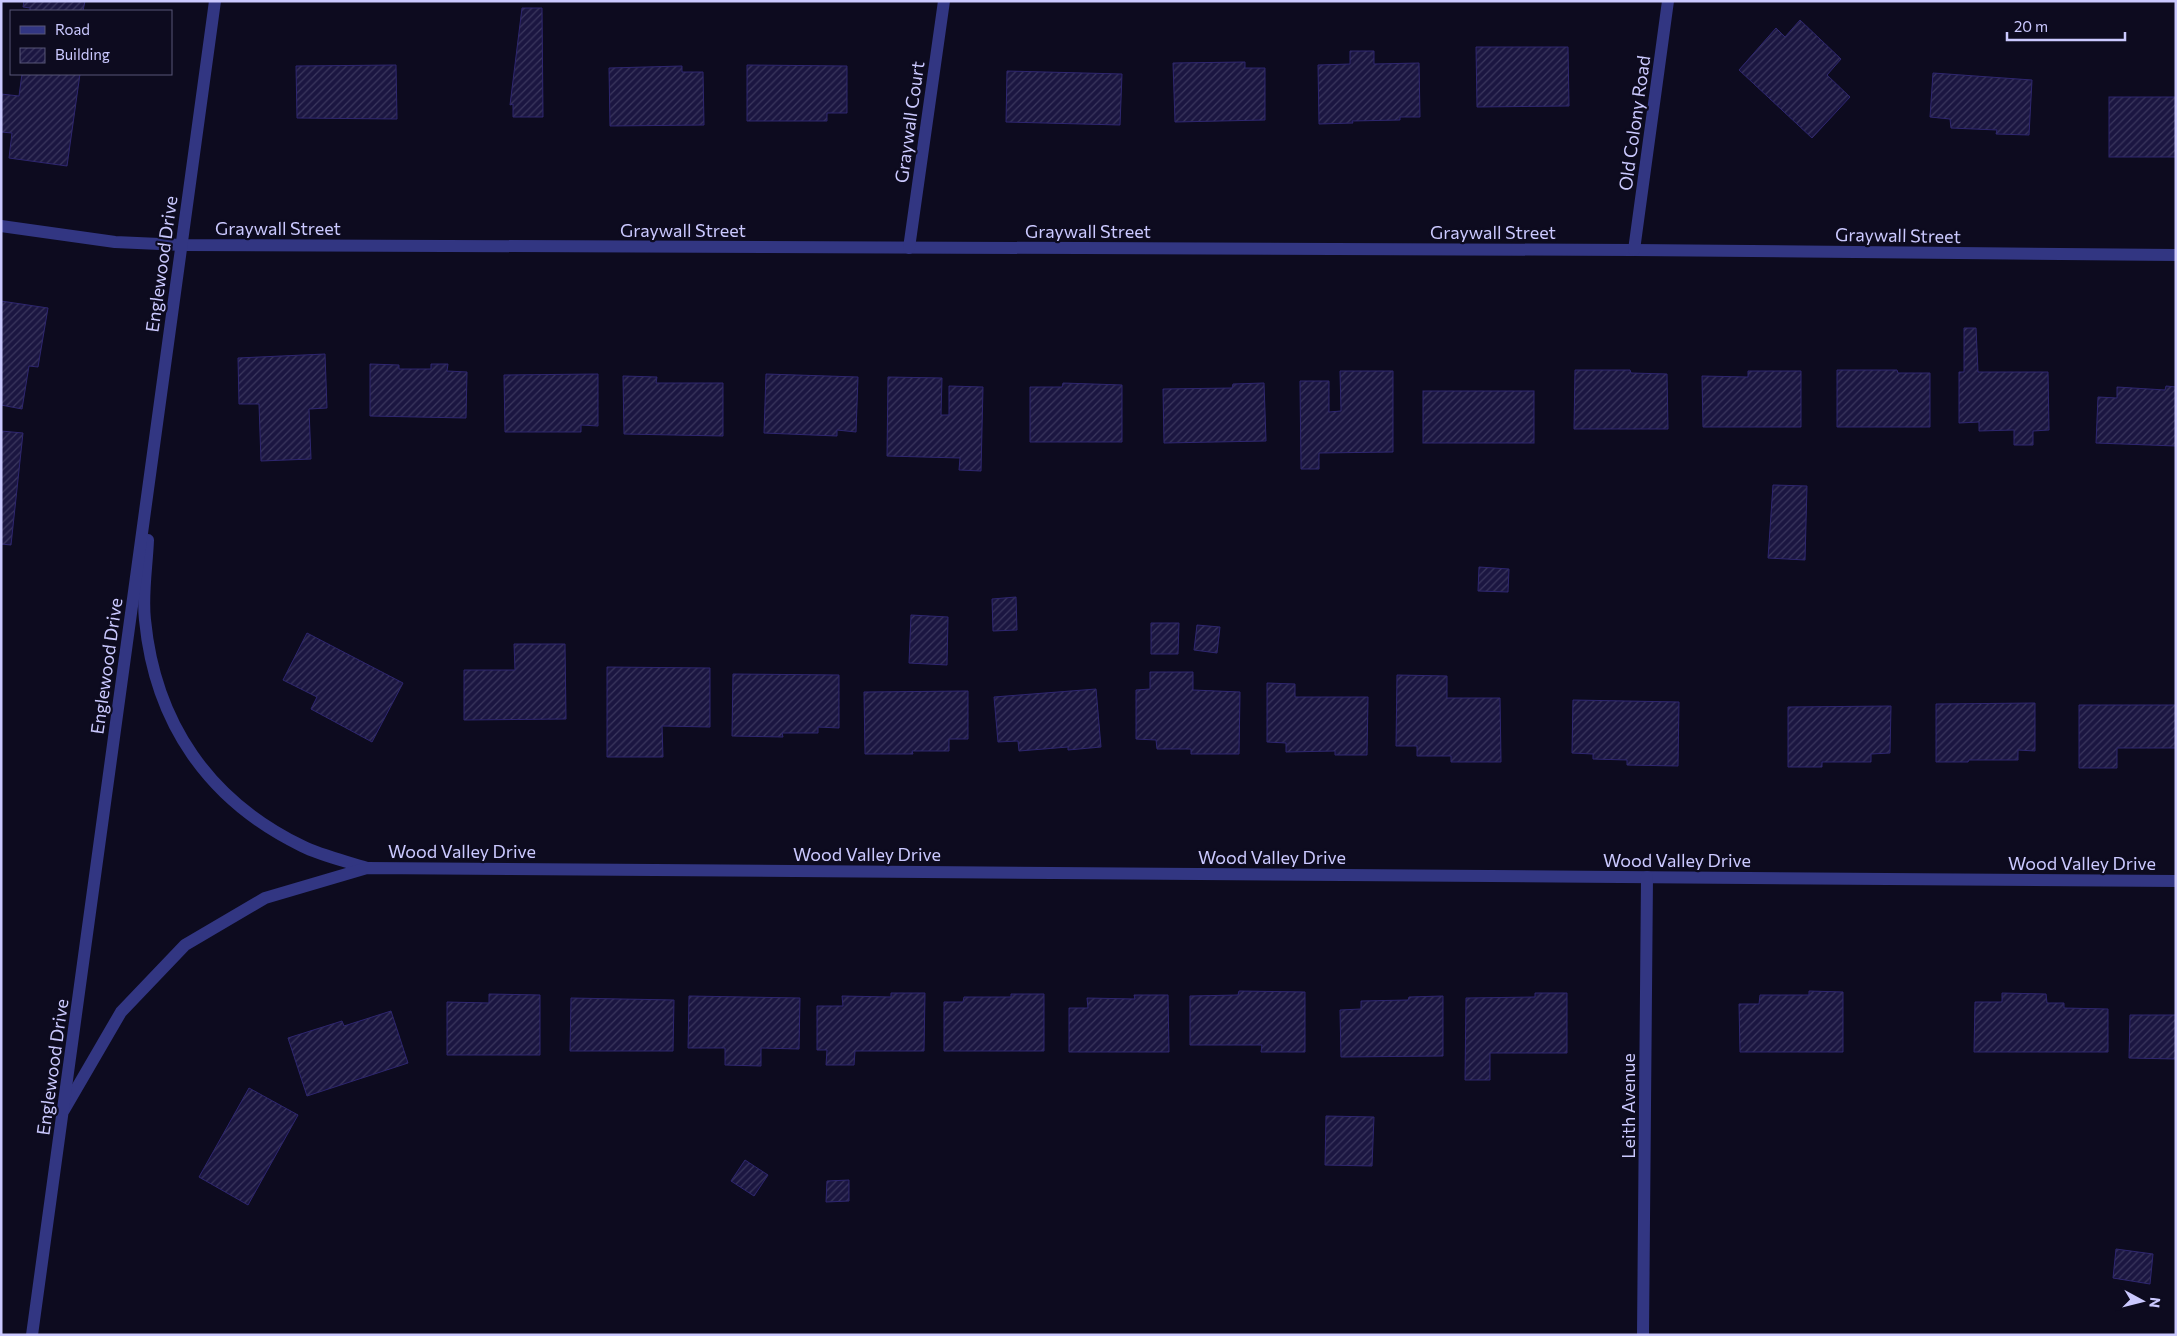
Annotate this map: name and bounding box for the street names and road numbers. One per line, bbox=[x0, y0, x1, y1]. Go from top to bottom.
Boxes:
street label: Old Colony Road bbox=[1614, 54, 1654, 192]
street label: Graywall Court bbox=[890, 60, 928, 184]
street label: Englewood Drive bbox=[141, 194, 181, 334]
street label: Graywall Street bbox=[215, 217, 341, 239]
street label: Graywall Street bbox=[620, 219, 746, 241]
street label: Graywall Street bbox=[1025, 220, 1151, 242]
street label: Graywall Street bbox=[1430, 221, 1556, 243]
street label: Graywall Street bbox=[1835, 223, 1961, 247]
street label: Englewood Drive bbox=[86, 596, 126, 736]
street label: Wood Valley Drive bbox=[388, 840, 536, 862]
street label: Wood Valley Drive bbox=[793, 843, 941, 865]
street label: Wood Valley Drive bbox=[1198, 846, 1346, 868]
street label: Wood Valley Drive bbox=[1603, 849, 1751, 871]
street label: Wood Valley Drive bbox=[2008, 852, 2156, 874]
street label: Englewood Drive bbox=[32, 997, 72, 1137]
street label: Leith Avenue bbox=[1617, 1053, 1639, 1159]

